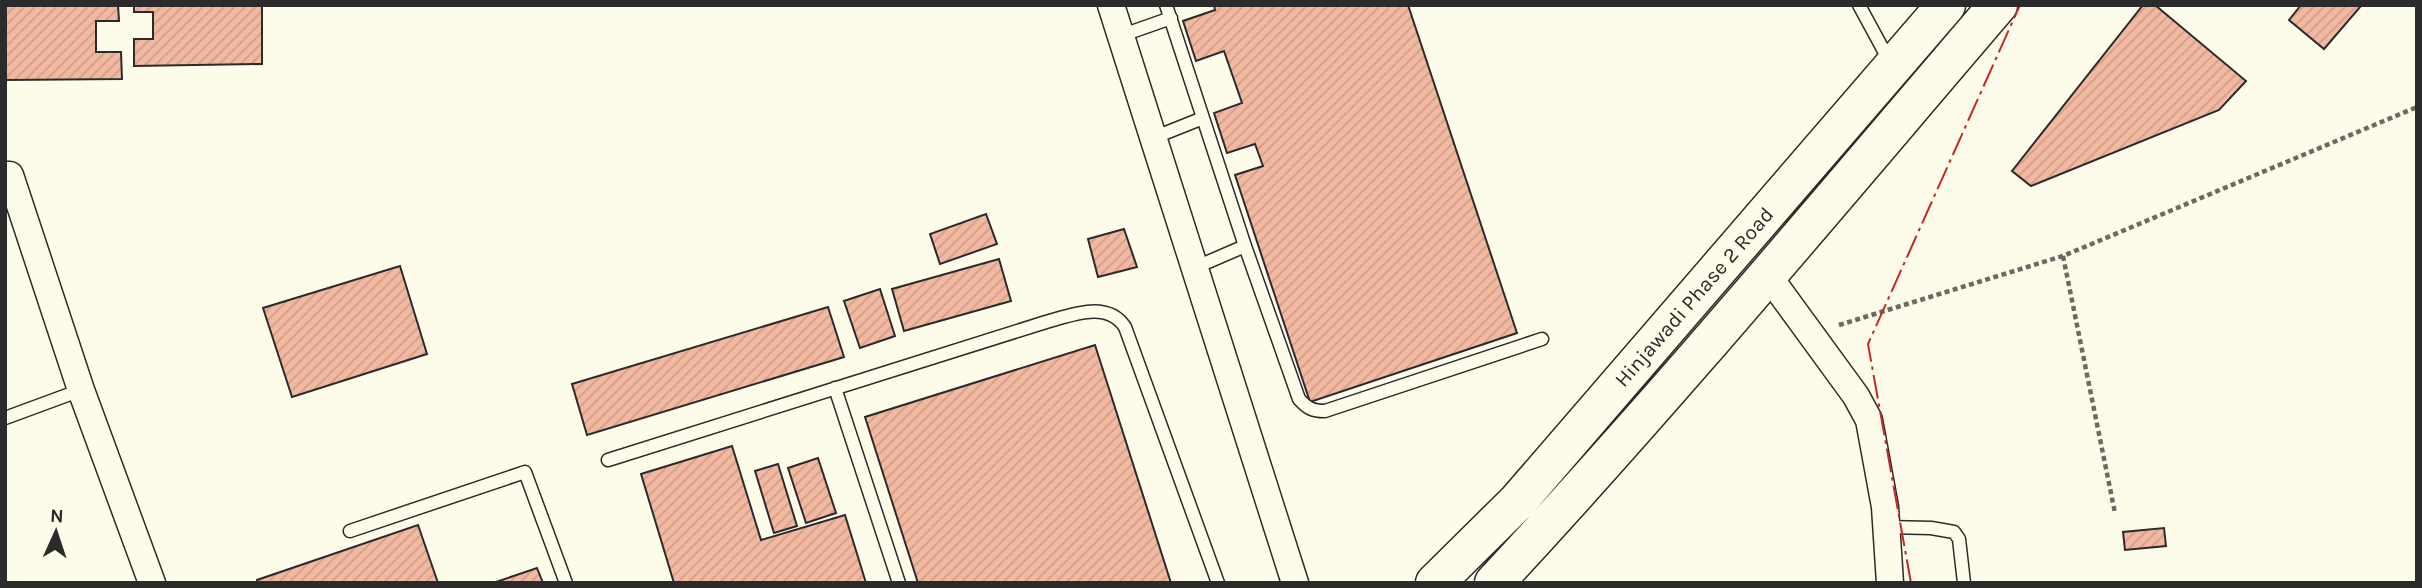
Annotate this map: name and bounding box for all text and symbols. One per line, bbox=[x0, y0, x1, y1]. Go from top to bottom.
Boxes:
street label: Hinjawadi Phase 2 Road bbox=[1610, 202, 1778, 392]
north arrow bbox=[21, 497, 91, 567]
text: N bbox=[49, 505, 64, 527]

